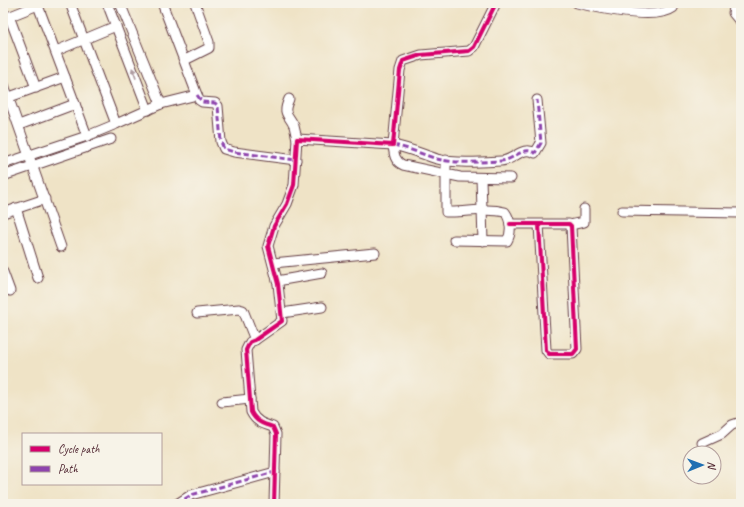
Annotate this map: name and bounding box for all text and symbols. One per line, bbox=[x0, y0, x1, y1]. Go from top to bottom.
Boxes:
one-way arrow bbox=[131, 67, 137, 79]
legend bbox=[22, 433, 162, 485]
text: Cycle path bbox=[58, 441, 100, 457]
north arrow bbox=[682, 445, 722, 485]
text: Path bbox=[58, 461, 78, 477]
text: N bbox=[705, 461, 719, 471]

